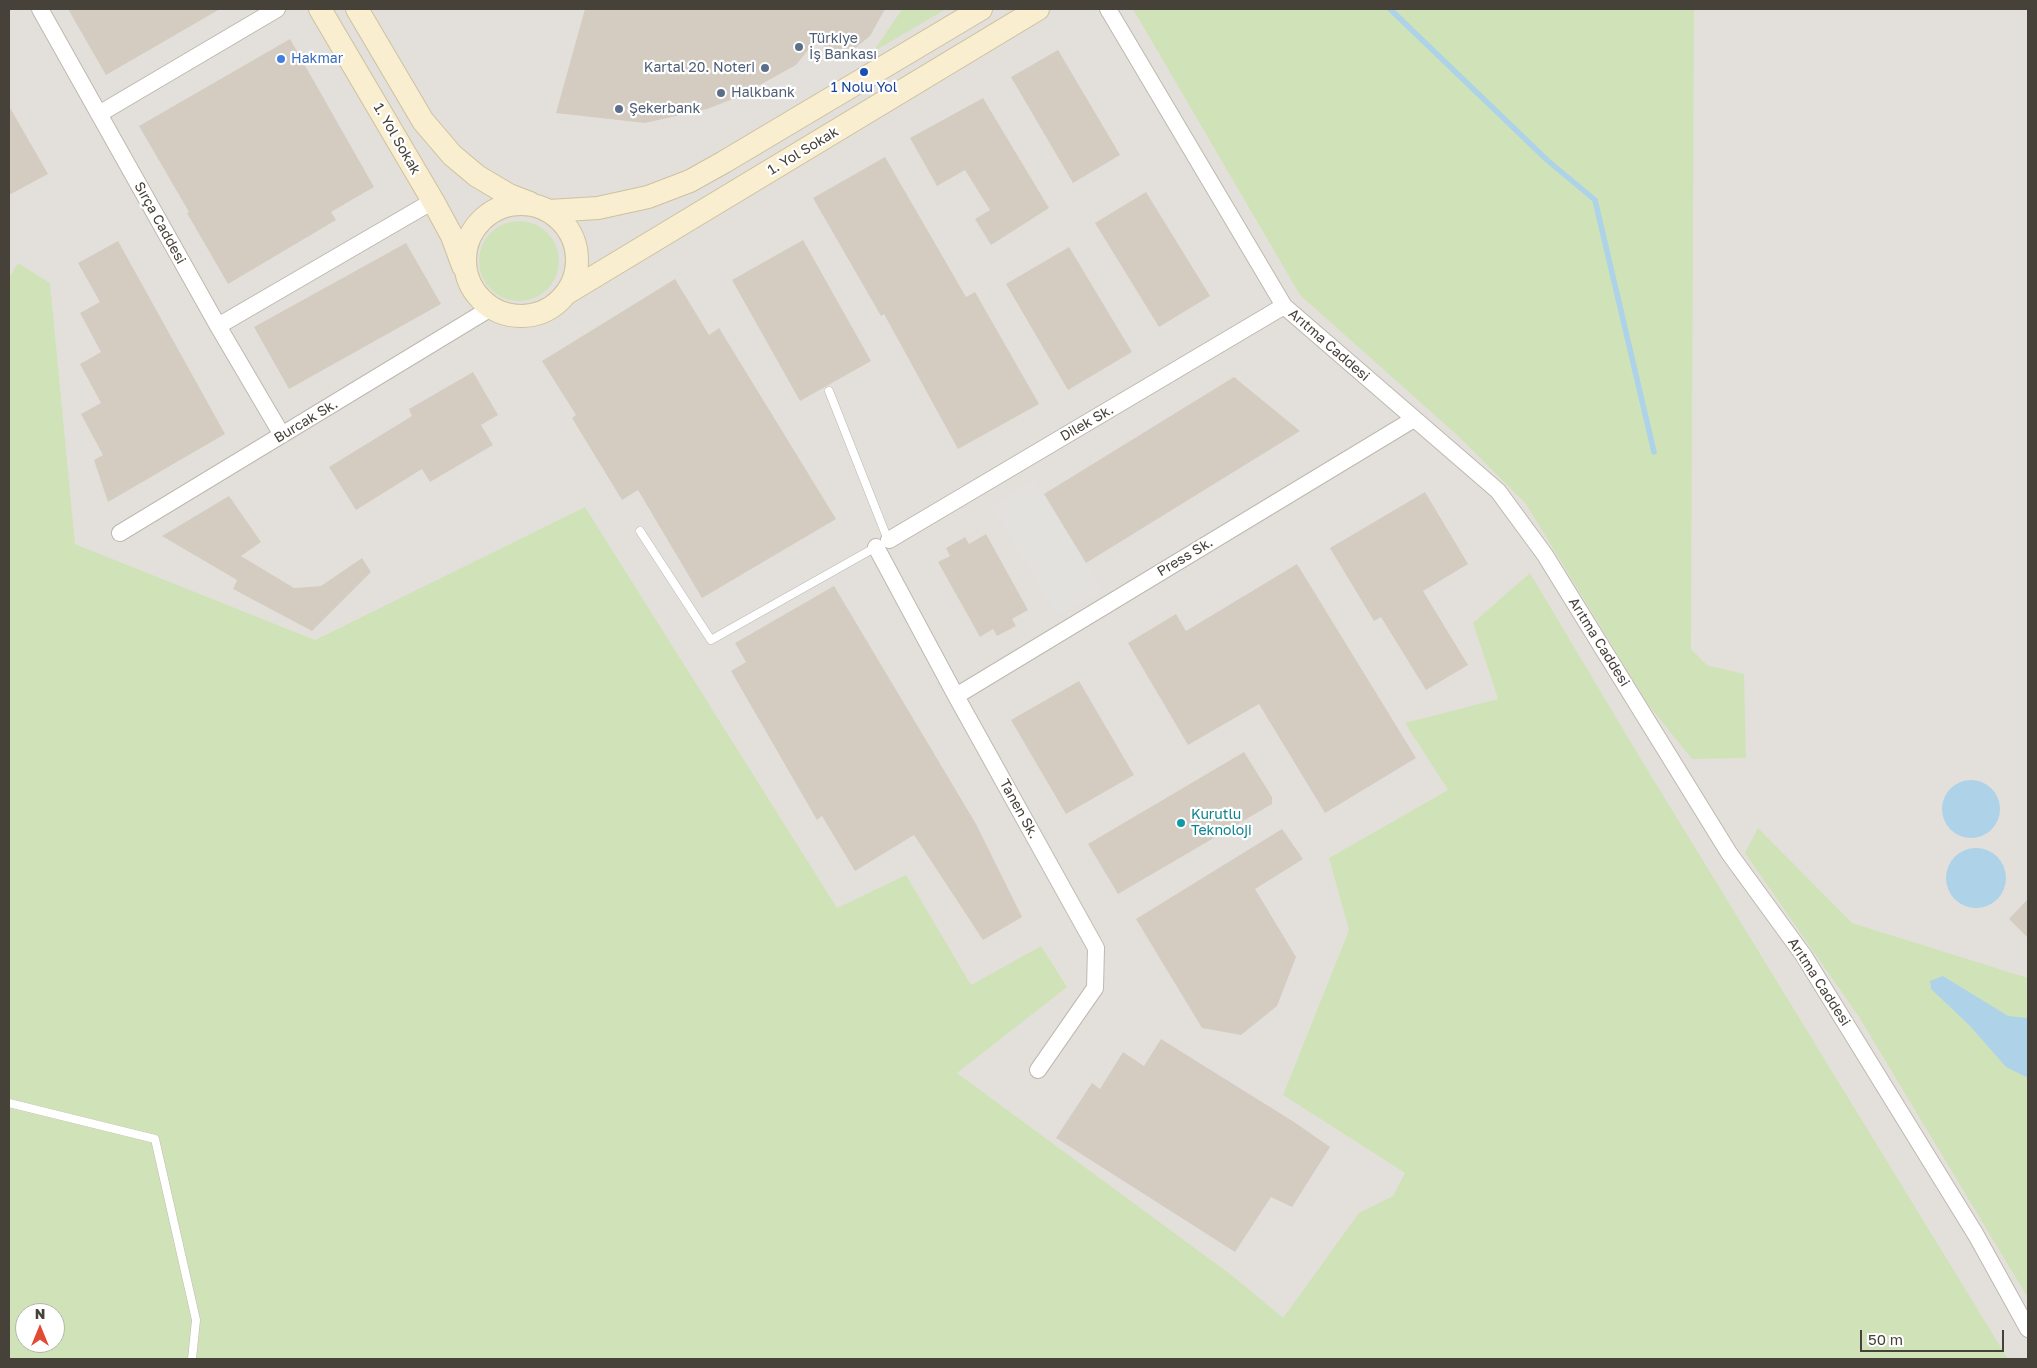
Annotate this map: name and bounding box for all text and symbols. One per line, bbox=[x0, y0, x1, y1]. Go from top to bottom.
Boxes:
place label: Türkiye İş Bankası bbox=[809, 31, 877, 64]
marker: Türkiye İş Bankası bbox=[793, 41, 805, 53]
place label: Hakmar bbox=[291, 51, 343, 67]
marker: Hakmar bbox=[275, 53, 287, 65]
place label: Kartal 20. Noteri bbox=[644, 60, 755, 76]
marker: Kartal 20. Noteri bbox=[759, 62, 771, 74]
marker: 1 Nolu Yol bbox=[858, 66, 870, 78]
place label: 1 Nolu Yol bbox=[831, 80, 897, 96]
place label: Halkbank bbox=[731, 85, 795, 101]
marker: Halkbank bbox=[715, 87, 727, 99]
street label: 1. Yol Sokak bbox=[370, 100, 424, 178]
place label: Şekerbank bbox=[629, 101, 700, 117]
marker: Şekerbank bbox=[613, 103, 625, 115]
street label: 1. Yol Sokak bbox=[765, 123, 841, 179]
street label: Sırça Caddesi bbox=[131, 179, 189, 267]
street label: Arıtma Caddesi bbox=[1285, 305, 1373, 385]
street label: Burcak Sk. bbox=[271, 395, 341, 447]
street label: Dilek Sk. bbox=[1057, 401, 1117, 445]
street label: Press Sk. bbox=[1154, 534, 1216, 580]
street label: Arıtma Caddesi bbox=[1565, 594, 1633, 690]
street label: Tanen Sk. bbox=[996, 776, 1042, 842]
place label: Kurutlu Teknoloji bbox=[1191, 807, 1252, 840]
marker: Kurutlu Teknoloji bbox=[1175, 817, 1187, 829]
street label: Arıtma Caddesi bbox=[1784, 935, 1854, 1029]
north arrow bbox=[15, 1303, 65, 1353]
text: N bbox=[35, 1305, 45, 1322]
scale bar bbox=[1862, 1320, 2006, 1352]
text: 50 m bbox=[1868, 1330, 1903, 1348]

